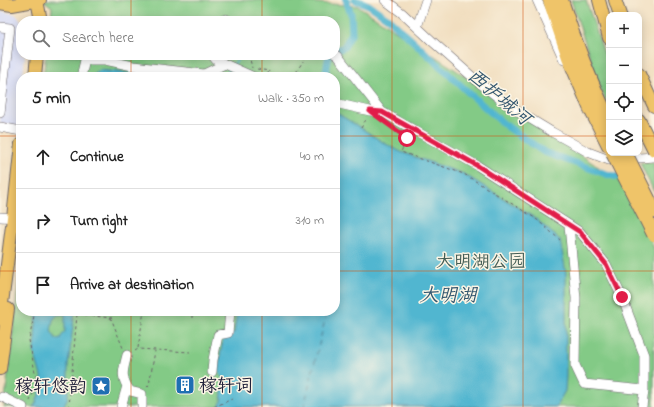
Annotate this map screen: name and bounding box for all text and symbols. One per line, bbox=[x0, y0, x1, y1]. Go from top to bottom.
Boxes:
map controls bbox=[606, 12, 642, 156]
button: + bbox=[606, 12, 642, 48]
search box bbox=[16, 16, 340, 60]
icon: search bbox=[30, 27, 52, 49]
text: Search here bbox=[62, 27, 134, 49]
button: − bbox=[606, 48, 642, 84]
water label: 西护城河 bbox=[461, 63, 538, 135]
button: locate bbox=[606, 84, 642, 120]
text: 5 min bbox=[32, 86, 71, 111]
text: Walk · 350 m bbox=[258, 89, 324, 108]
button: layers bbox=[606, 120, 642, 156]
route start bbox=[398, 129, 416, 147]
icon: ahead bbox=[32, 146, 54, 168]
text: Continue bbox=[70, 146, 124, 168]
text: 40 m bbox=[300, 147, 324, 166]
icon: right bbox=[32, 210, 54, 232]
text: Turn right bbox=[70, 210, 128, 232]
text: 310 m bbox=[296, 211, 324, 230]
park label: 大明湖公园 bbox=[436, 250, 526, 276]
icon: arrive bbox=[32, 274, 54, 296]
text: Arrive at destination bbox=[70, 274, 194, 296]
water label: 大明湖 bbox=[419, 283, 478, 310]
route end bbox=[613, 288, 631, 306]
building icon: 稼轩词 bbox=[174, 374, 196, 396]
place label: 稼轩词 bbox=[199, 374, 253, 400]
place label: 稼轩悠韵 bbox=[15, 375, 87, 401]
place icon: 稼轩悠韵 bbox=[90, 375, 112, 397]

